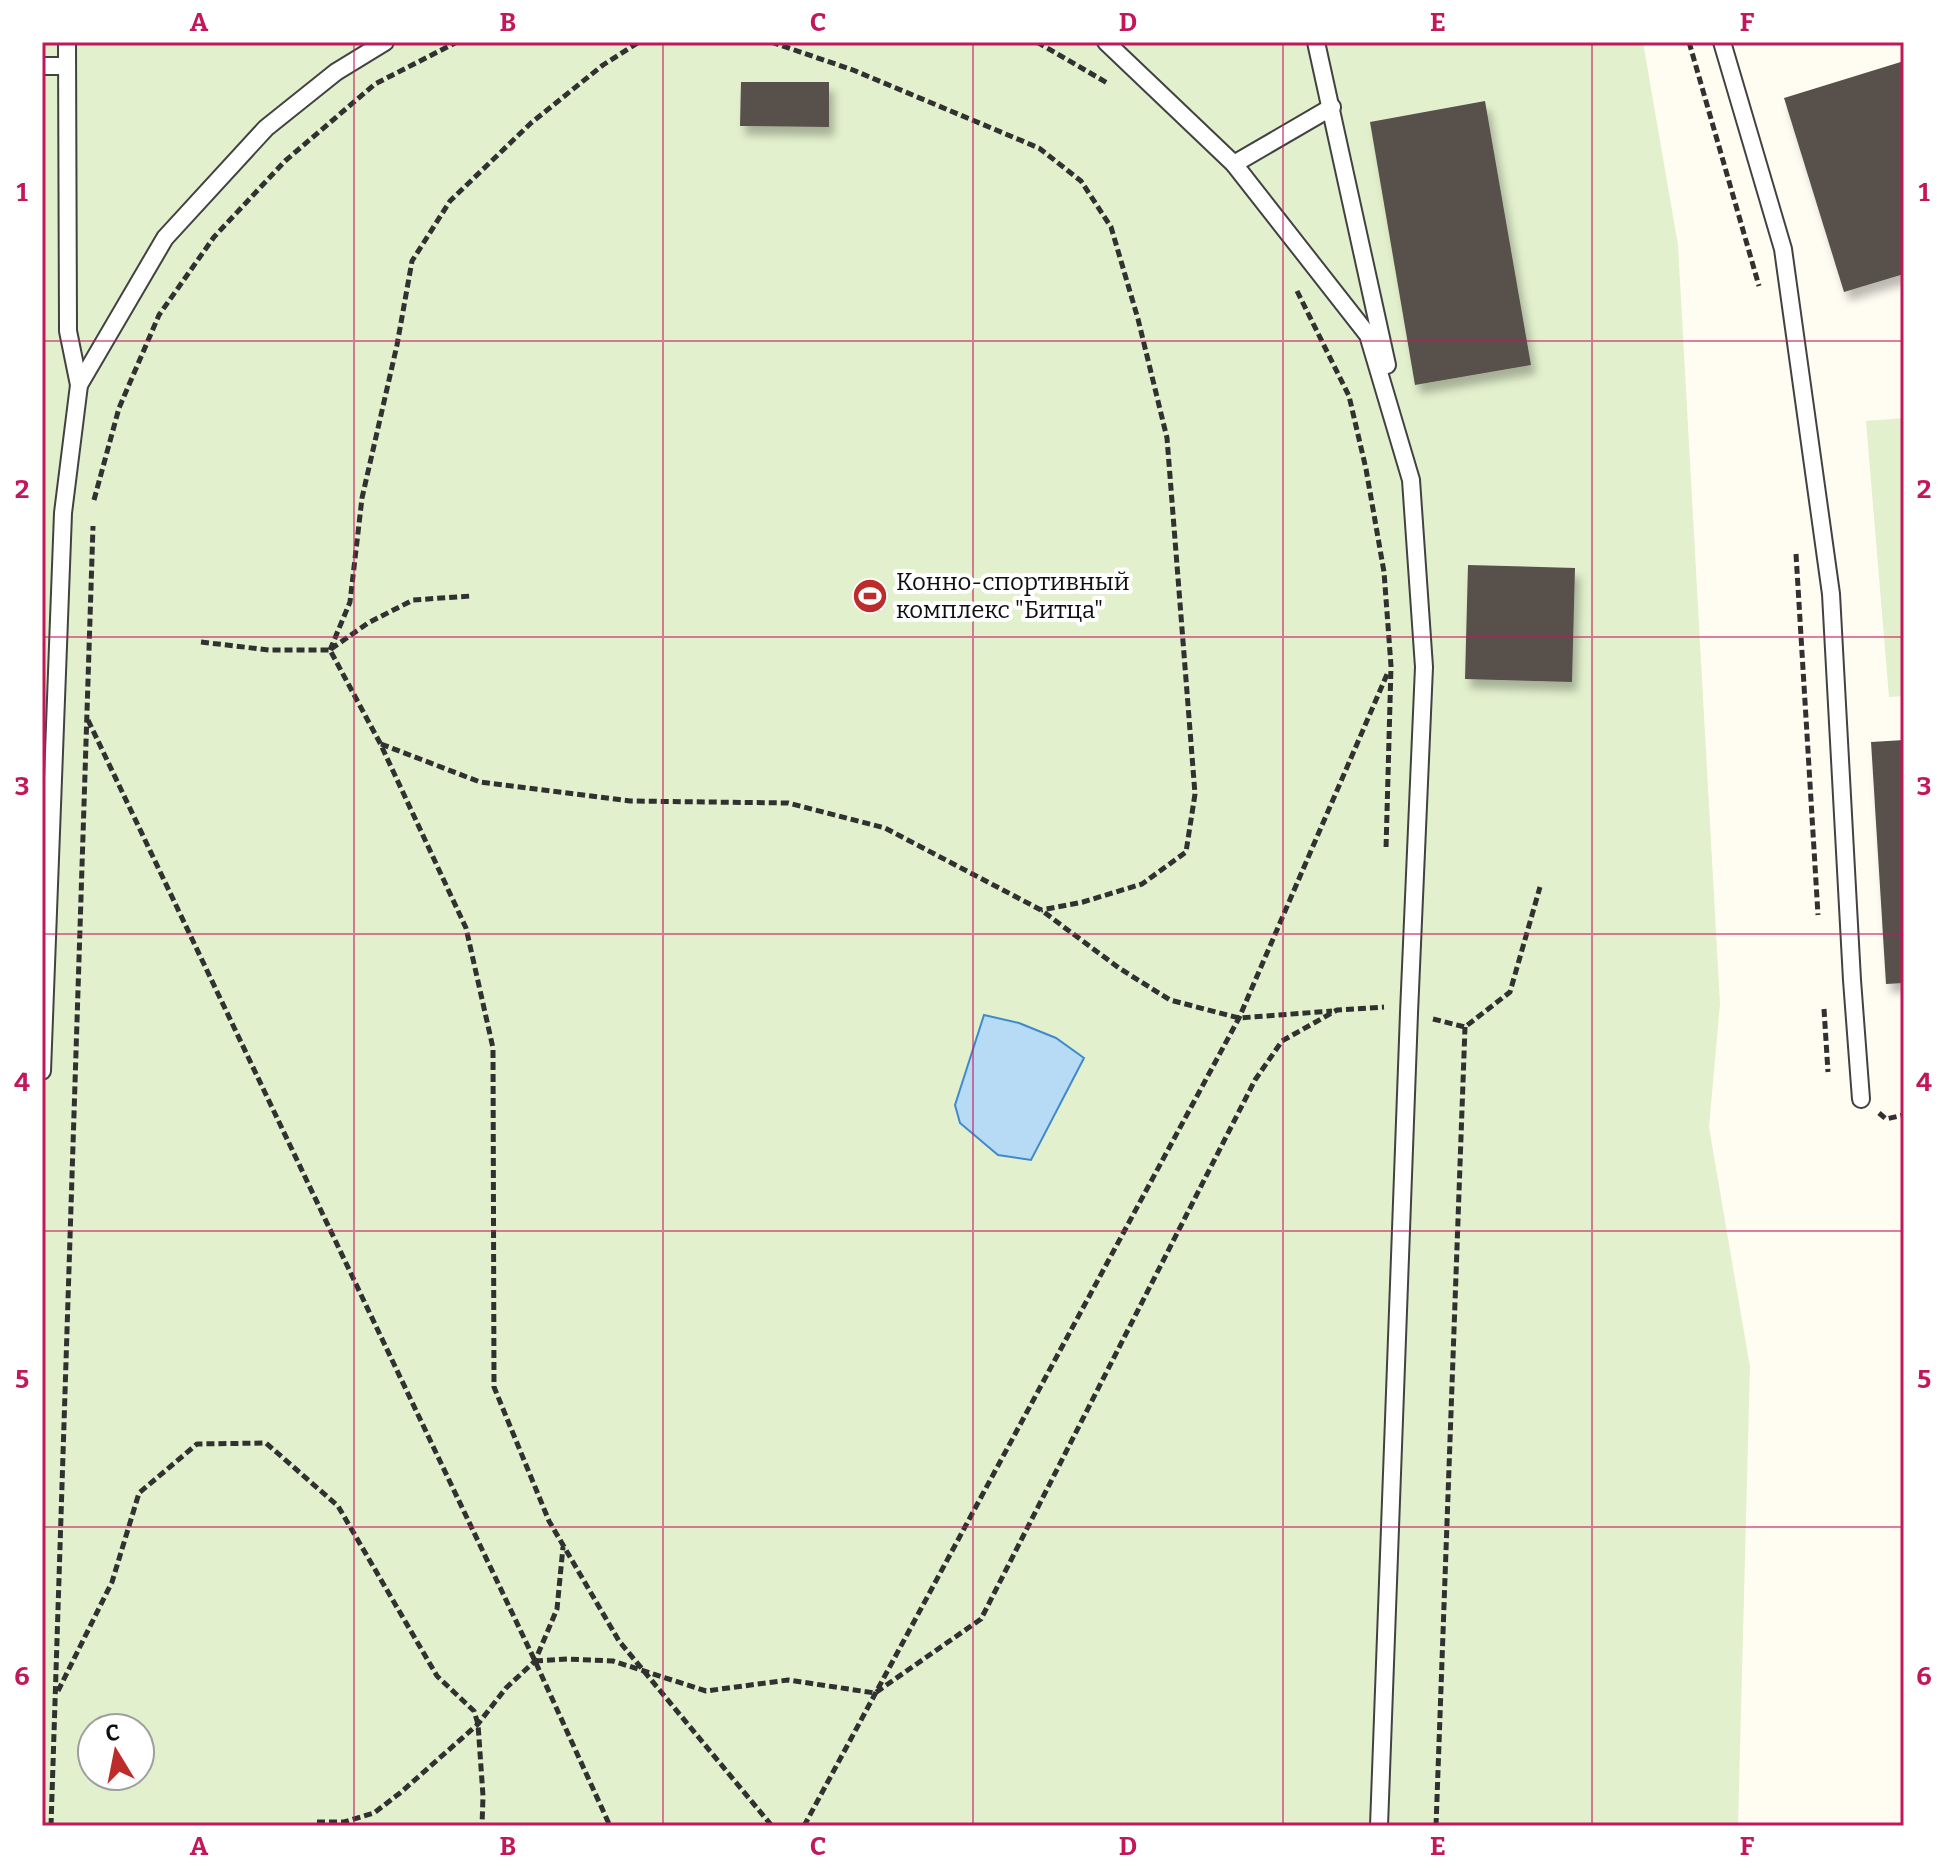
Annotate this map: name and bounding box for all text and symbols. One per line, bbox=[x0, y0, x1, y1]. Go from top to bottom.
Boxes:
text: A bbox=[190, 7, 209, 38]
text: B bbox=[500, 7, 516, 38]
text: C bbox=[810, 7, 826, 38]
text: D bbox=[1119, 7, 1137, 38]
text: E bbox=[1430, 7, 1446, 38]
text: F bbox=[1740, 7, 1755, 38]
text: 1 bbox=[16, 177, 28, 208]
text: 1 bbox=[1918, 177, 1930, 208]
text: 2 bbox=[15, 474, 29, 505]
text: 2 bbox=[1917, 474, 1931, 505]
place label: Конно-спортивный комплекс "Битца" bbox=[896, 568, 1130, 624]
sports icon: Конно-спортивный комплекс "Битца" bbox=[851, 577, 889, 615]
text: 3 bbox=[15, 771, 29, 802]
text: 3 bbox=[1917, 771, 1931, 802]
text: 4 bbox=[14, 1067, 30, 1098]
text: 4 bbox=[1916, 1067, 1932, 1098]
text: 5 bbox=[15, 1364, 29, 1395]
text: 5 bbox=[1917, 1364, 1931, 1395]
text: 6 bbox=[14, 1661, 30, 1692]
text: 6 bbox=[1916, 1661, 1932, 1692]
north arrow bbox=[76, 1712, 156, 1792]
text: С bbox=[103, 1718, 122, 1747]
text: A bbox=[190, 1831, 209, 1862]
text: B bbox=[500, 1831, 516, 1862]
text: C bbox=[810, 1831, 826, 1862]
text: D bbox=[1119, 1831, 1137, 1862]
text: E bbox=[1430, 1831, 1446, 1862]
text: F bbox=[1740, 1831, 1755, 1862]

